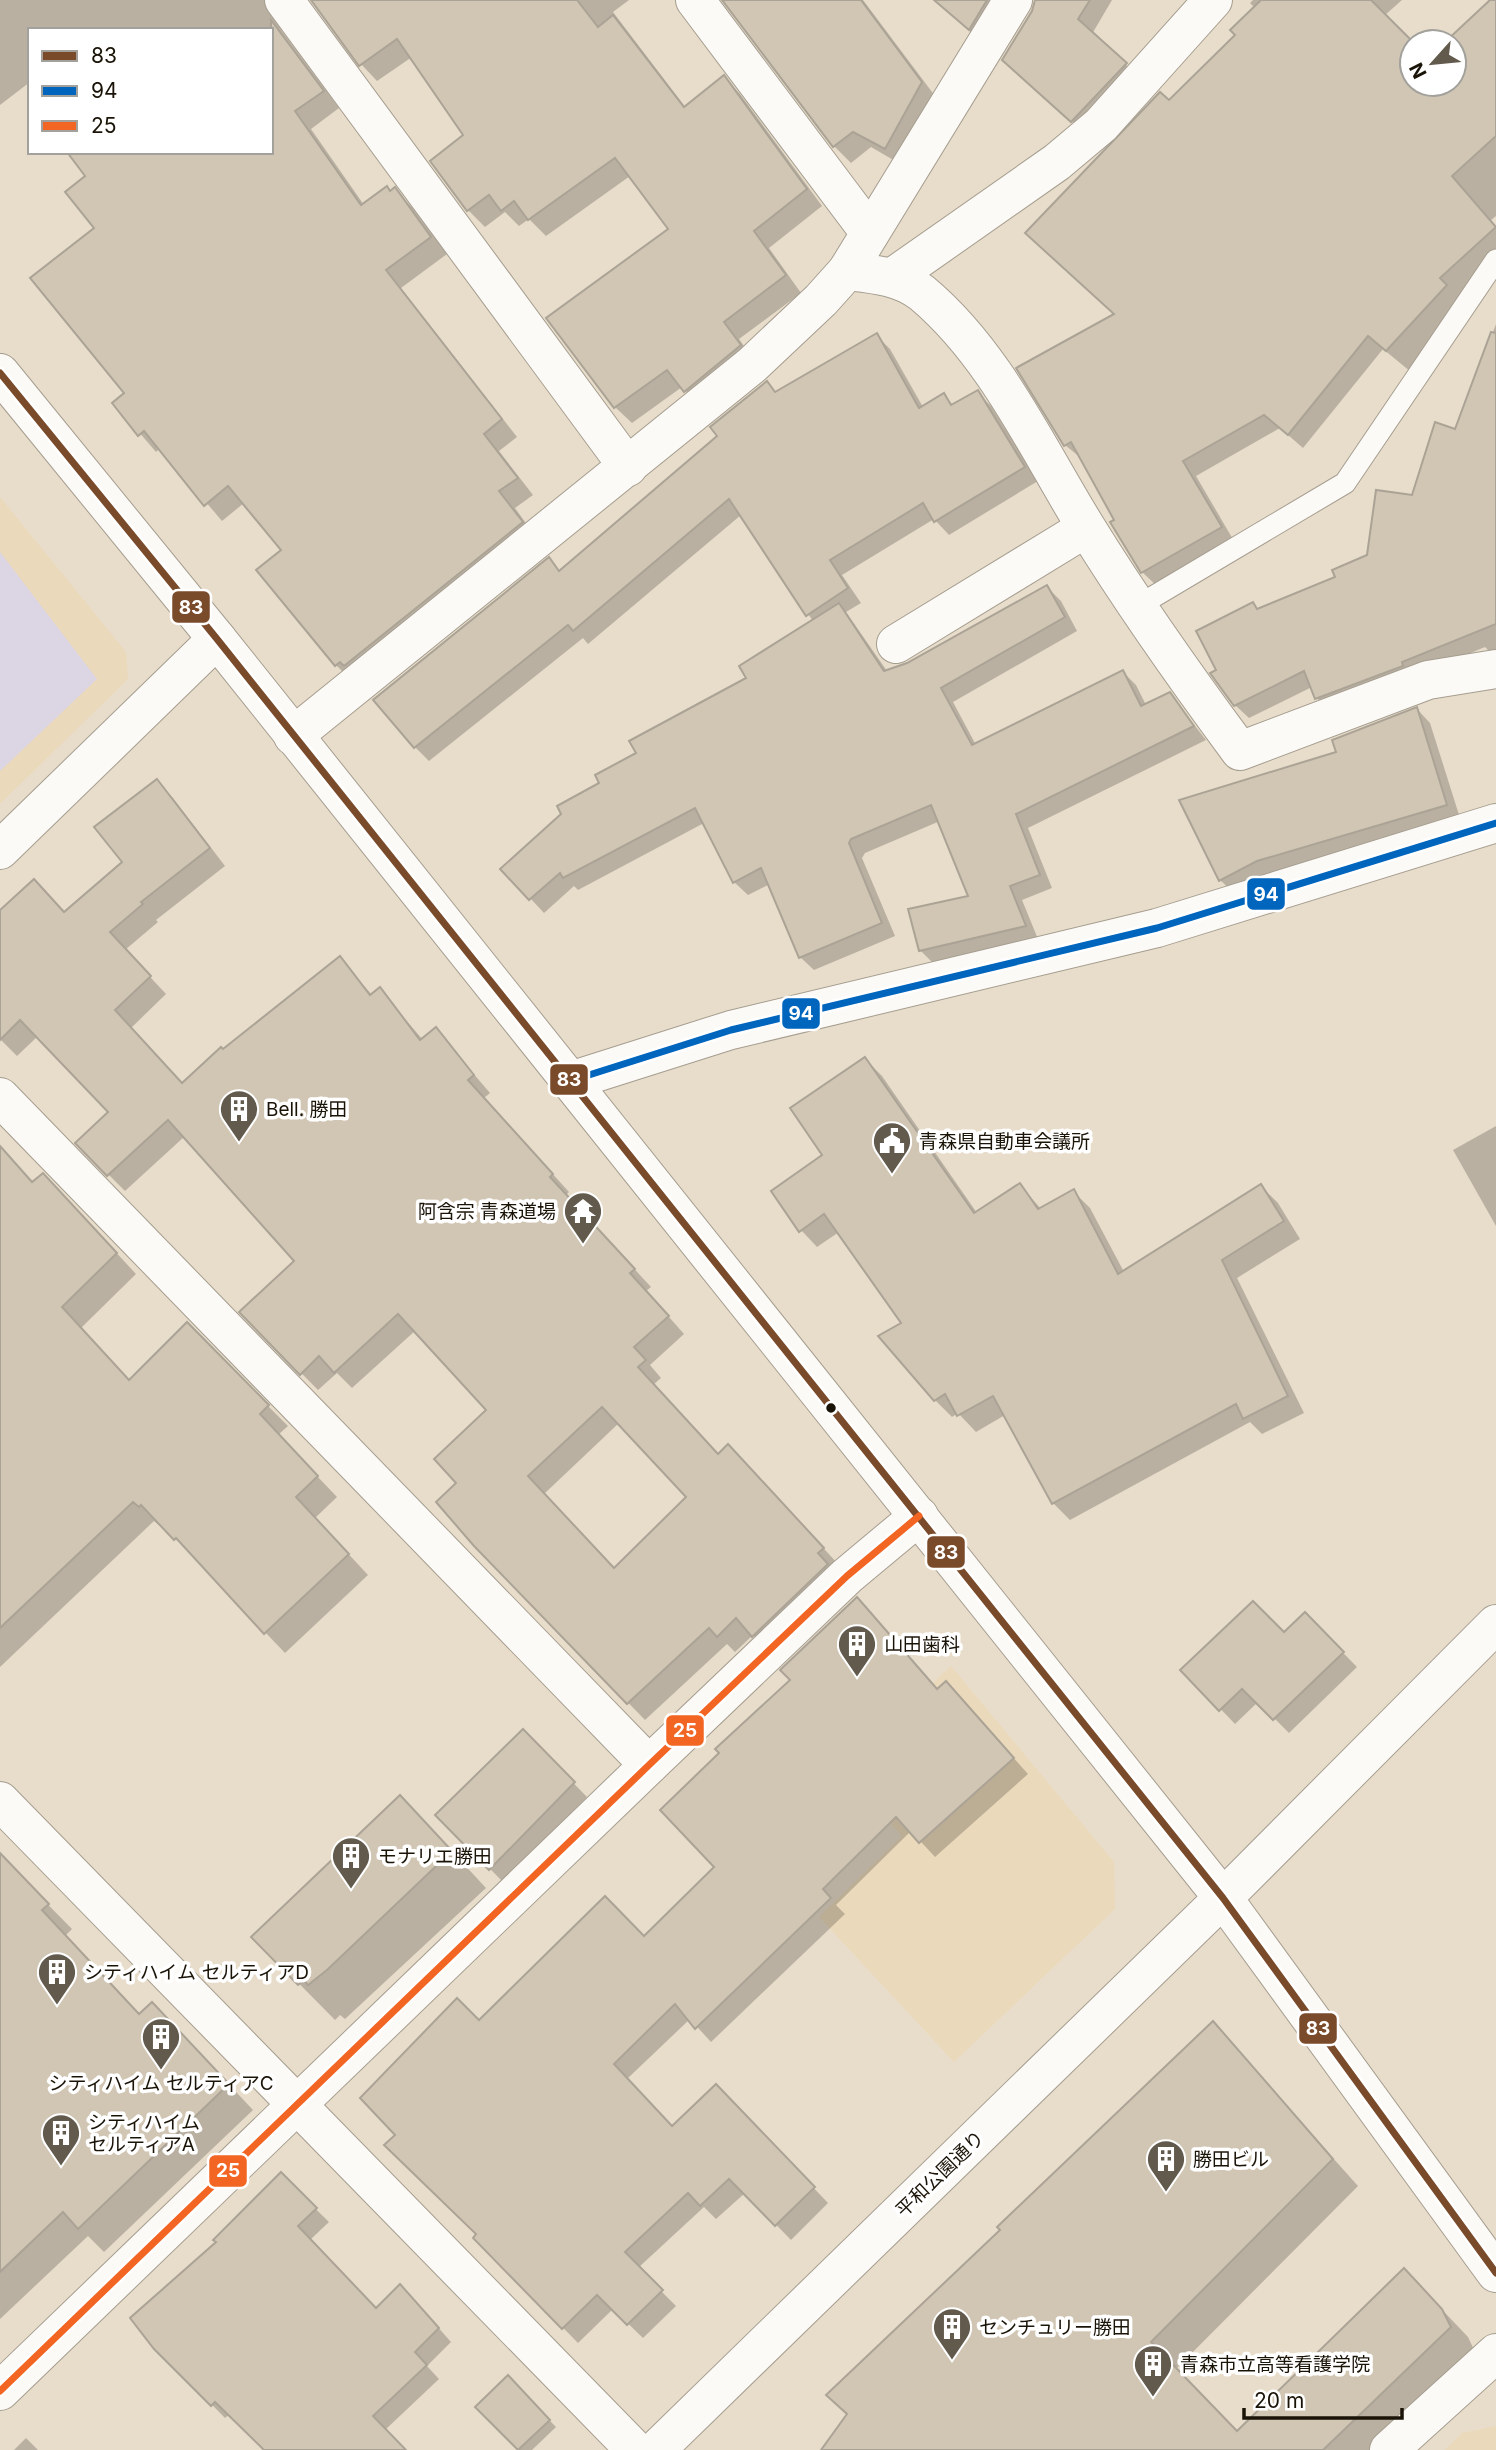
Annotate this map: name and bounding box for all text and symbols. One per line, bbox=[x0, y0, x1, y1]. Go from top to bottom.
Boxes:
legend bbox=[28, 28, 273, 154]
north arrow bbox=[1398, 28, 1468, 98]
text: 83 bbox=[91, 43, 117, 68]
text: N bbox=[1405, 59, 1432, 82]
text: 94 bbox=[91, 78, 118, 103]
text: 25 bbox=[91, 113, 117, 138]
line badge: 83 bbox=[171, 590, 211, 624]
text: 83 bbox=[179, 596, 203, 619]
line badge: 94 bbox=[1246, 877, 1286, 911]
text: 94 bbox=[1253, 883, 1279, 906]
line badge: 94 bbox=[781, 997, 821, 1030]
text: 94 bbox=[788, 1002, 814, 1025]
line badge: 83 bbox=[549, 1063, 589, 1096]
text: 83 bbox=[557, 1068, 581, 1091]
building icon: Bell. 勝田 bbox=[218, 1088, 260, 1143]
place label: Bell. 勝田 bbox=[266, 1098, 348, 1121]
public building icon: 青森県自動車会議所 bbox=[871, 1120, 913, 1175]
place label: 青森県自動車会議所 bbox=[919, 1130, 1090, 1153]
temple icon: 阿含宗 青森道場 bbox=[562, 1190, 604, 1245]
place label: 阿含宗 青森道場 bbox=[418, 1200, 556, 1223]
unlabelled marker bbox=[824, 1401, 838, 1415]
line badge: 83 bbox=[926, 1535, 966, 1569]
text: 83 bbox=[934, 1541, 958, 1564]
building icon: 山田歯科 bbox=[836, 1623, 878, 1678]
place label: 山田歯科 bbox=[884, 1633, 960, 1656]
line badge: 25 bbox=[665, 1714, 705, 1747]
text: 25 bbox=[673, 1719, 697, 1742]
building icon: モナリエ勝田 bbox=[330, 1835, 372, 1890]
place label: モナリエ勝田 bbox=[378, 1845, 492, 1868]
building icon: シティハイム セルティアD bbox=[36, 1951, 78, 2006]
place label: シティハイム セルティアD bbox=[84, 1961, 309, 1984]
line badge: 83 bbox=[1298, 2012, 1338, 2045]
building icon: シティハイム セルティアC bbox=[140, 2016, 182, 2071]
text: 83 bbox=[1306, 2017, 1330, 2040]
place label: シティハイム セルティアC bbox=[48, 2072, 274, 2095]
place label: シティハイム セルティアA bbox=[88, 2111, 200, 2156]
building icon: シティハイム セルティアA bbox=[40, 2112, 82, 2167]
street label: 平和公園通り bbox=[891, 2126, 989, 2222]
building icon: 勝田ビル bbox=[1145, 2138, 1187, 2193]
place label: 勝田ビル bbox=[1193, 2148, 1269, 2171]
line badge: 25 bbox=[208, 2154, 248, 2188]
text: 25 bbox=[216, 2159, 240, 2182]
building icon: センチュリー勝田 bbox=[931, 2306, 973, 2361]
place label: センチュリー勝田 bbox=[979, 2316, 1131, 2339]
building icon: 青森市立高等看護学院 bbox=[1132, 2343, 1174, 2398]
place label: 青森市立高等看護学院 bbox=[1180, 2353, 1370, 2376]
scale bar bbox=[1244, 2376, 1402, 2420]
text: 20 m bbox=[1254, 2388, 1304, 2413]

